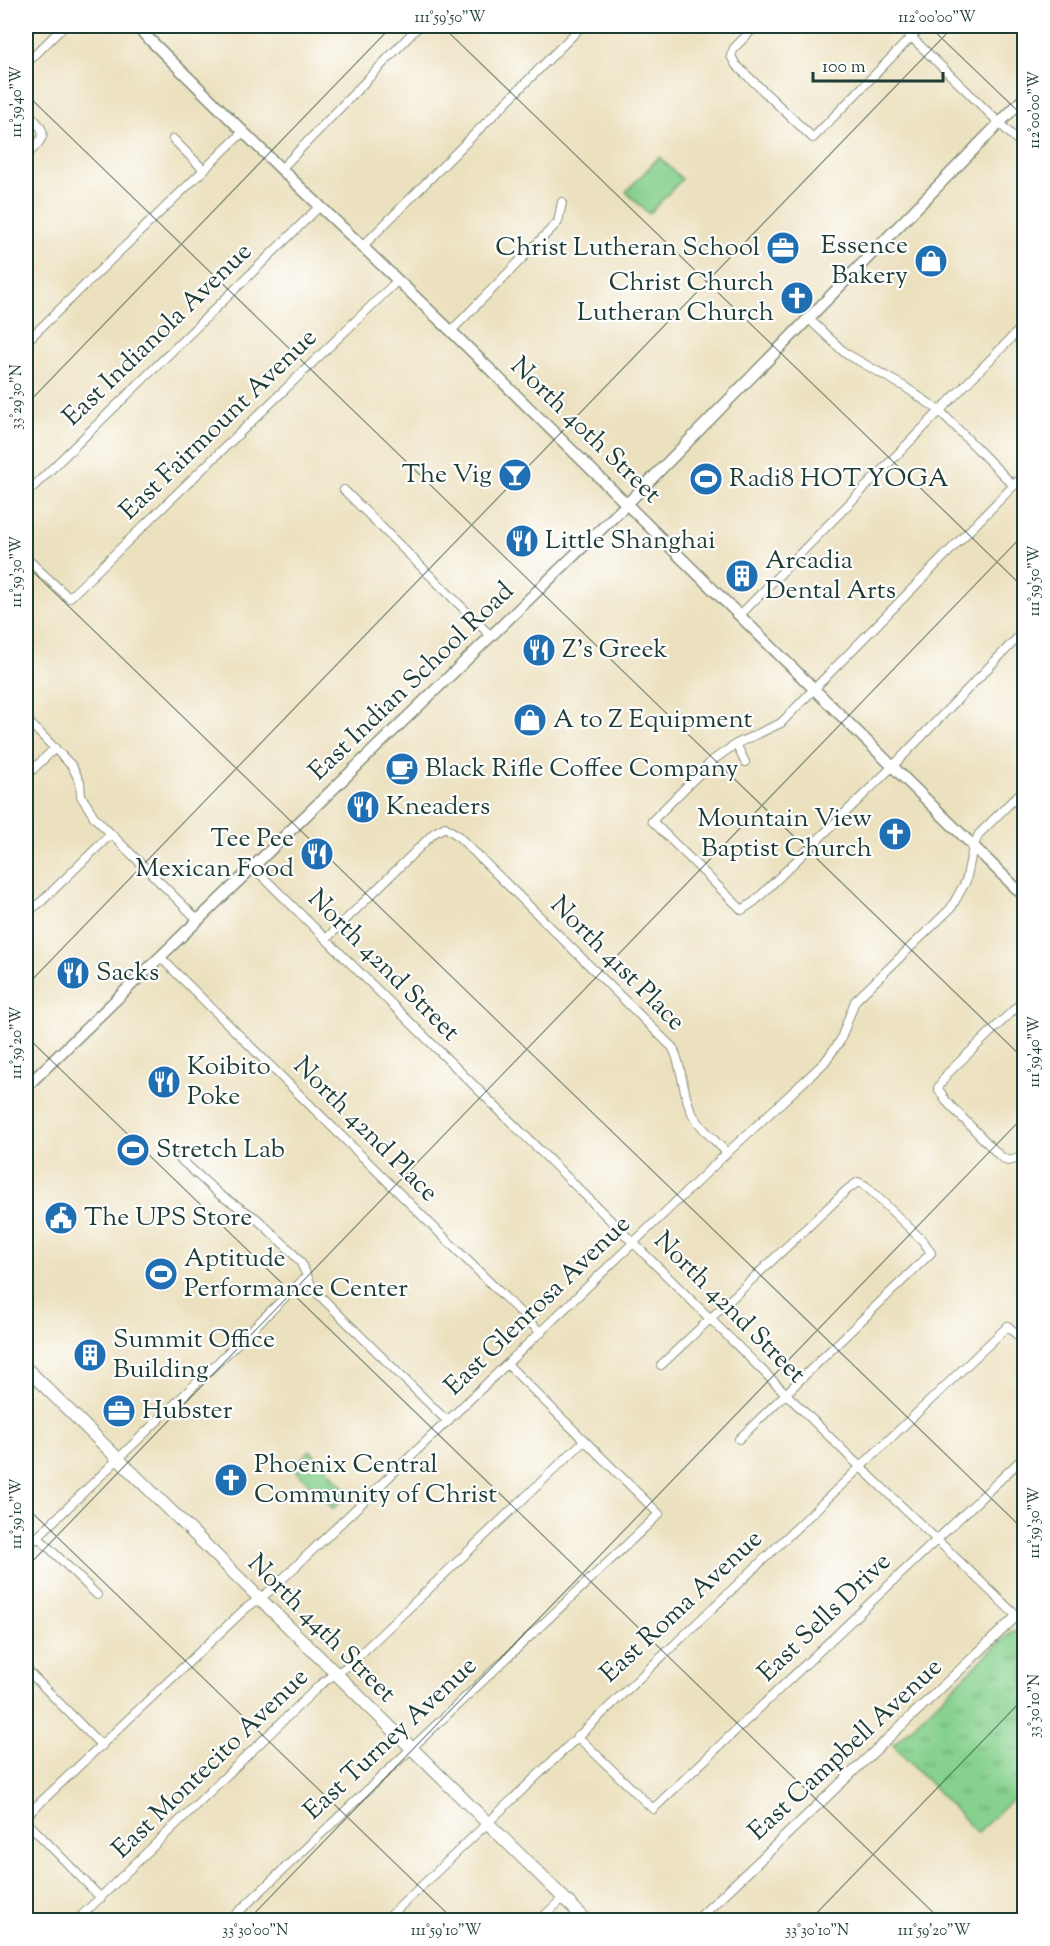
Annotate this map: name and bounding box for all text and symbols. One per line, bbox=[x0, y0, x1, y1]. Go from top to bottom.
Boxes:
text: 111°59'50"W bbox=[415, 8, 486, 29]
text: 112°00'00"W bbox=[898, 8, 976, 29]
scale bar bbox=[813, 45, 944, 83]
text: 100 m bbox=[822, 55, 866, 81]
text: 111°59'40"W bbox=[7, 66, 28, 138]
text: 112°00'00"W bbox=[1025, 71, 1046, 149]
place label: Essence Bakery bbox=[821, 228, 908, 295]
place label: Christ Lutheran School bbox=[495, 230, 760, 267]
office icon: Christ Lutheran School bbox=[765, 230, 801, 266]
street label: East Indianola Avenue bbox=[55, 235, 261, 435]
shop icon: Essence Bakery bbox=[913, 243, 949, 279]
place label: Christ Church Lutheran Church bbox=[577, 265, 774, 332]
church icon: Christ Church Lutheran Church bbox=[779, 280, 815, 316]
street label: East Fairmount Avenue bbox=[112, 321, 326, 529]
street label: North 40th Street bbox=[501, 349, 669, 513]
text: 33°29'30"N bbox=[7, 364, 28, 430]
place label: The Vig bbox=[402, 457, 492, 494]
bar icon: The Vig bbox=[497, 457, 533, 493]
sports icon: Radi8 HOT YOGA bbox=[688, 461, 724, 497]
place label: Radi8 HOT YOGA bbox=[729, 461, 949, 498]
restaurant icon: Little Shanghai bbox=[504, 523, 540, 559]
place label: Little Shanghai bbox=[545, 523, 716, 560]
text: 111°59'30"W bbox=[7, 536, 28, 608]
place label: Arcadia Dental Arts bbox=[765, 543, 896, 610]
text: 111°59'50"W bbox=[1025, 545, 1046, 616]
building icon: Arcadia Dental Arts bbox=[724, 558, 760, 594]
street label: East Indian School Road bbox=[301, 574, 523, 790]
restaurant icon: Z's Greek bbox=[521, 632, 557, 668]
place label: Z's Greek bbox=[562, 632, 668, 669]
shop icon: A to Z Equipment bbox=[512, 702, 548, 738]
place label: A to Z Equipment bbox=[553, 702, 753, 739]
cafe icon: Black Rifle Coffee Company bbox=[384, 751, 420, 787]
place label: Black Rifle Coffee Company bbox=[425, 751, 738, 788]
restaurant icon: Kneaders bbox=[345, 789, 381, 825]
place label: Kneaders bbox=[386, 789, 490, 826]
place label: Mountain View Baptist Church bbox=[697, 801, 872, 868]
church icon: Mountain View Baptist Church bbox=[877, 816, 913, 852]
place label: Tee Pee Mexican Food bbox=[135, 821, 294, 888]
restaurant icon: Tee Pee Mexican Food bbox=[299, 836, 335, 872]
street label: North 42nd Street bbox=[299, 882, 467, 1050]
street label: North 41st Place bbox=[541, 888, 693, 1040]
restaurant icon: Sacks bbox=[55, 955, 91, 991]
place label: Sacks bbox=[96, 955, 159, 992]
text: 111°59'20"W bbox=[7, 1006, 28, 1079]
text: 111°59'40"W bbox=[1025, 1016, 1046, 1088]
place label: Koibito Poke bbox=[187, 1049, 271, 1116]
street label: North 42nd Place bbox=[284, 1049, 446, 1211]
restaurant icon: Koibito Poke bbox=[146, 1064, 182, 1100]
sports icon: Stretch Lab bbox=[115, 1132, 151, 1168]
place label: Stretch Lab bbox=[156, 1132, 285, 1169]
public building icon: The UPS Store bbox=[43, 1200, 79, 1236]
place label: The UPS Store bbox=[84, 1200, 252, 1237]
street label: East Glenrosa Avenue bbox=[437, 1207, 639, 1405]
street label: North 42nd Street bbox=[645, 1224, 813, 1392]
place label: Aptitude Performance Center bbox=[184, 1241, 408, 1308]
sports icon: Aptitude Performance Center bbox=[143, 1256, 179, 1292]
place label: Summit Office Building bbox=[113, 1322, 275, 1389]
building icon: Summit Office Building bbox=[72, 1337, 108, 1373]
office icon: Hubster bbox=[101, 1393, 137, 1429]
place label: Hubster bbox=[142, 1393, 233, 1430]
place label: Phoenix Central Community of Christ bbox=[254, 1447, 497, 1514]
church icon: Phoenix Central Community of Christ bbox=[213, 1462, 249, 1498]
text: 111°59'10"W bbox=[7, 1478, 28, 1549]
text: 111°59'30"W bbox=[1025, 1487, 1046, 1559]
street label: East Roma Avenue bbox=[592, 1522, 772, 1692]
street label: East Sells Drive bbox=[750, 1545, 900, 1691]
street label: North 44th Street bbox=[238, 1546, 404, 1712]
street label: East Turney Avenue bbox=[296, 1649, 486, 1829]
street label: East Campbell Avenue bbox=[741, 1650, 951, 1850]
street label: East Montecito Avenue bbox=[104, 1660, 318, 1868]
text: 33°30'10"N bbox=[1025, 1674, 1046, 1738]
text: 33°30'00"N bbox=[222, 1921, 288, 1942]
text: 111°59'10"W bbox=[411, 1921, 482, 1942]
text: 33°30'10"N bbox=[785, 1921, 849, 1942]
text: 111°59'20"W bbox=[898, 1921, 971, 1942]

